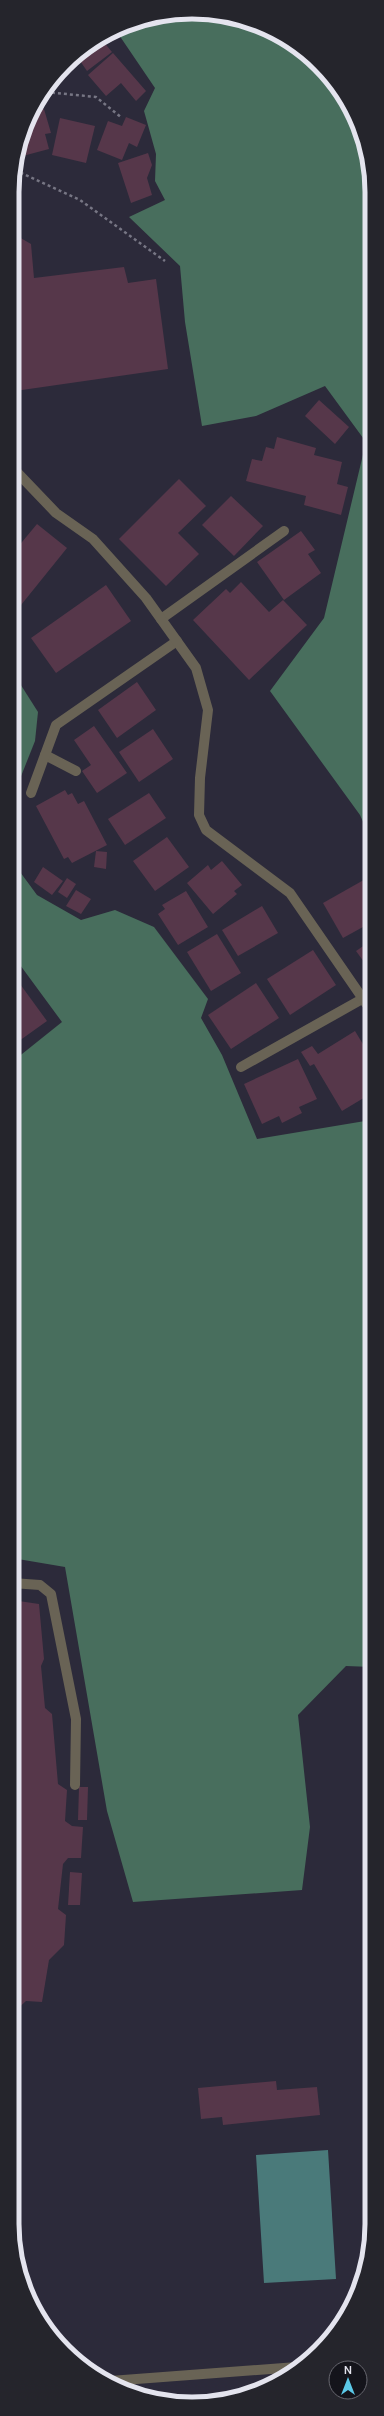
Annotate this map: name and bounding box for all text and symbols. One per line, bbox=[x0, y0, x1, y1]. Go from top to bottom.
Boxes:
north arrow bbox=[328, 2360, 368, 2400]
text: N bbox=[344, 2362, 352, 2377]

